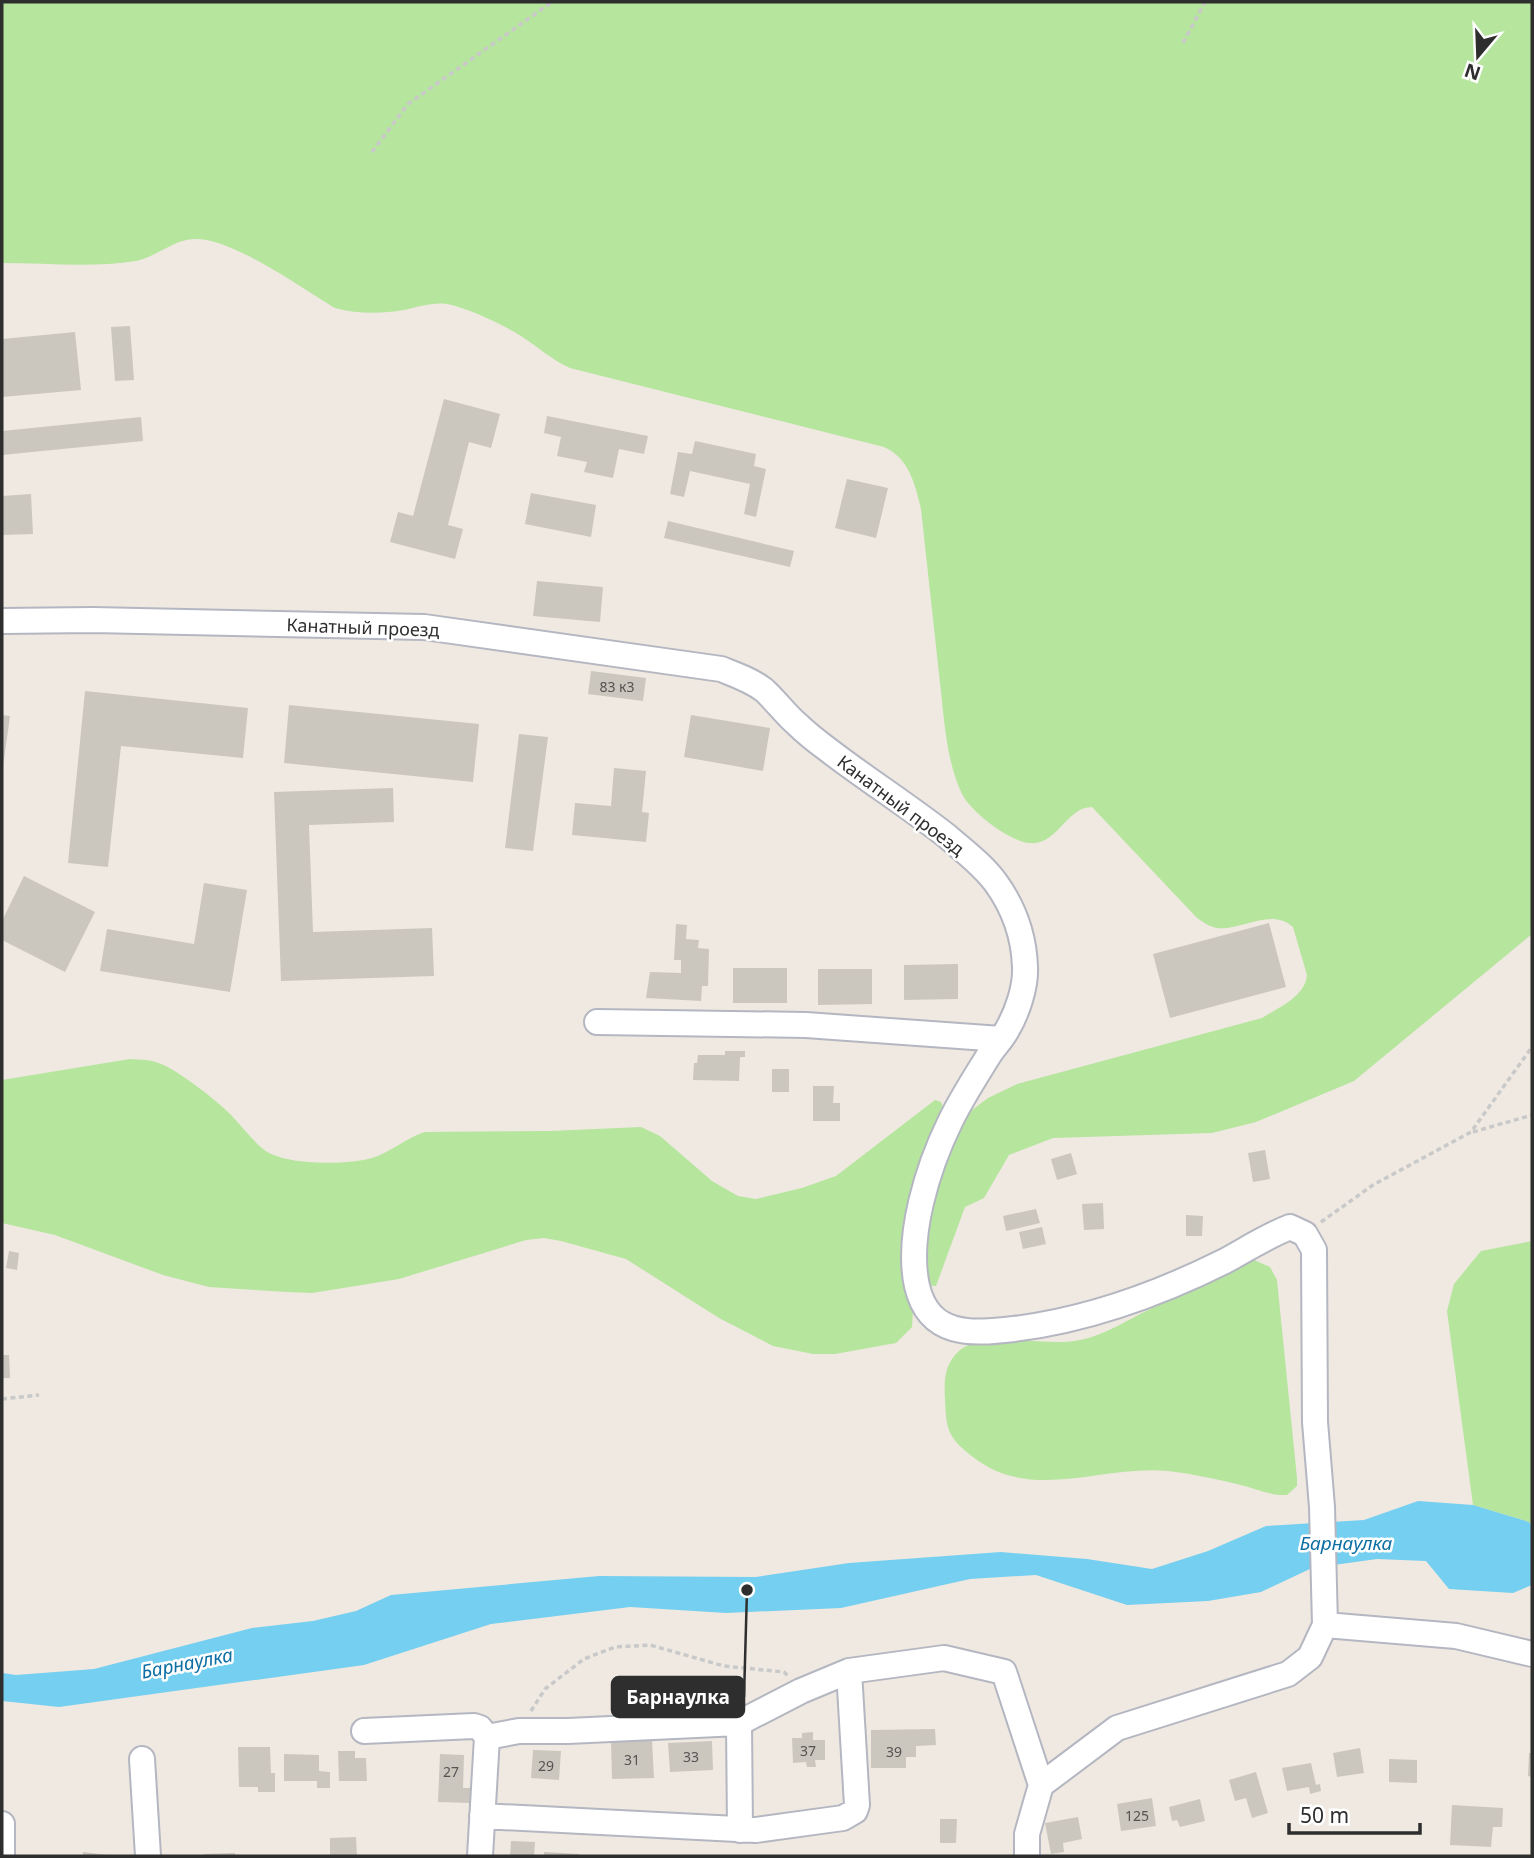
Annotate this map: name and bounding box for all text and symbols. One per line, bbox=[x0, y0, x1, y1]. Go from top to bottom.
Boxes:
north arrow bbox=[1443, 21, 1513, 91]
text: N bbox=[1461, 57, 1484, 87]
street label: Канатный проезд bbox=[286, 612, 440, 642]
house number: 83 к3 bbox=[599, 677, 635, 696]
street label: Канатный проезд bbox=[833, 749, 969, 861]
water label: Барнаулка bbox=[1300, 1530, 1393, 1556]
water label: Барнаулка bbox=[139, 1641, 235, 1685]
callout: Барнаулка bbox=[612, 1677, 744, 1717]
text: Барнаулка bbox=[626, 1684, 730, 1710]
house number: 37 bbox=[800, 1741, 816, 1760]
house number: 39 bbox=[886, 1742, 902, 1761]
house number: 33 bbox=[683, 1747, 699, 1766]
house number: 31 bbox=[624, 1750, 640, 1769]
house number: 29 bbox=[538, 1756, 554, 1775]
house number: 27 bbox=[443, 1762, 459, 1781]
scale bar bbox=[1289, 1792, 1420, 1836]
text: 50 m bbox=[1300, 1801, 1349, 1829]
house number: 125 bbox=[1125, 1806, 1149, 1825]

